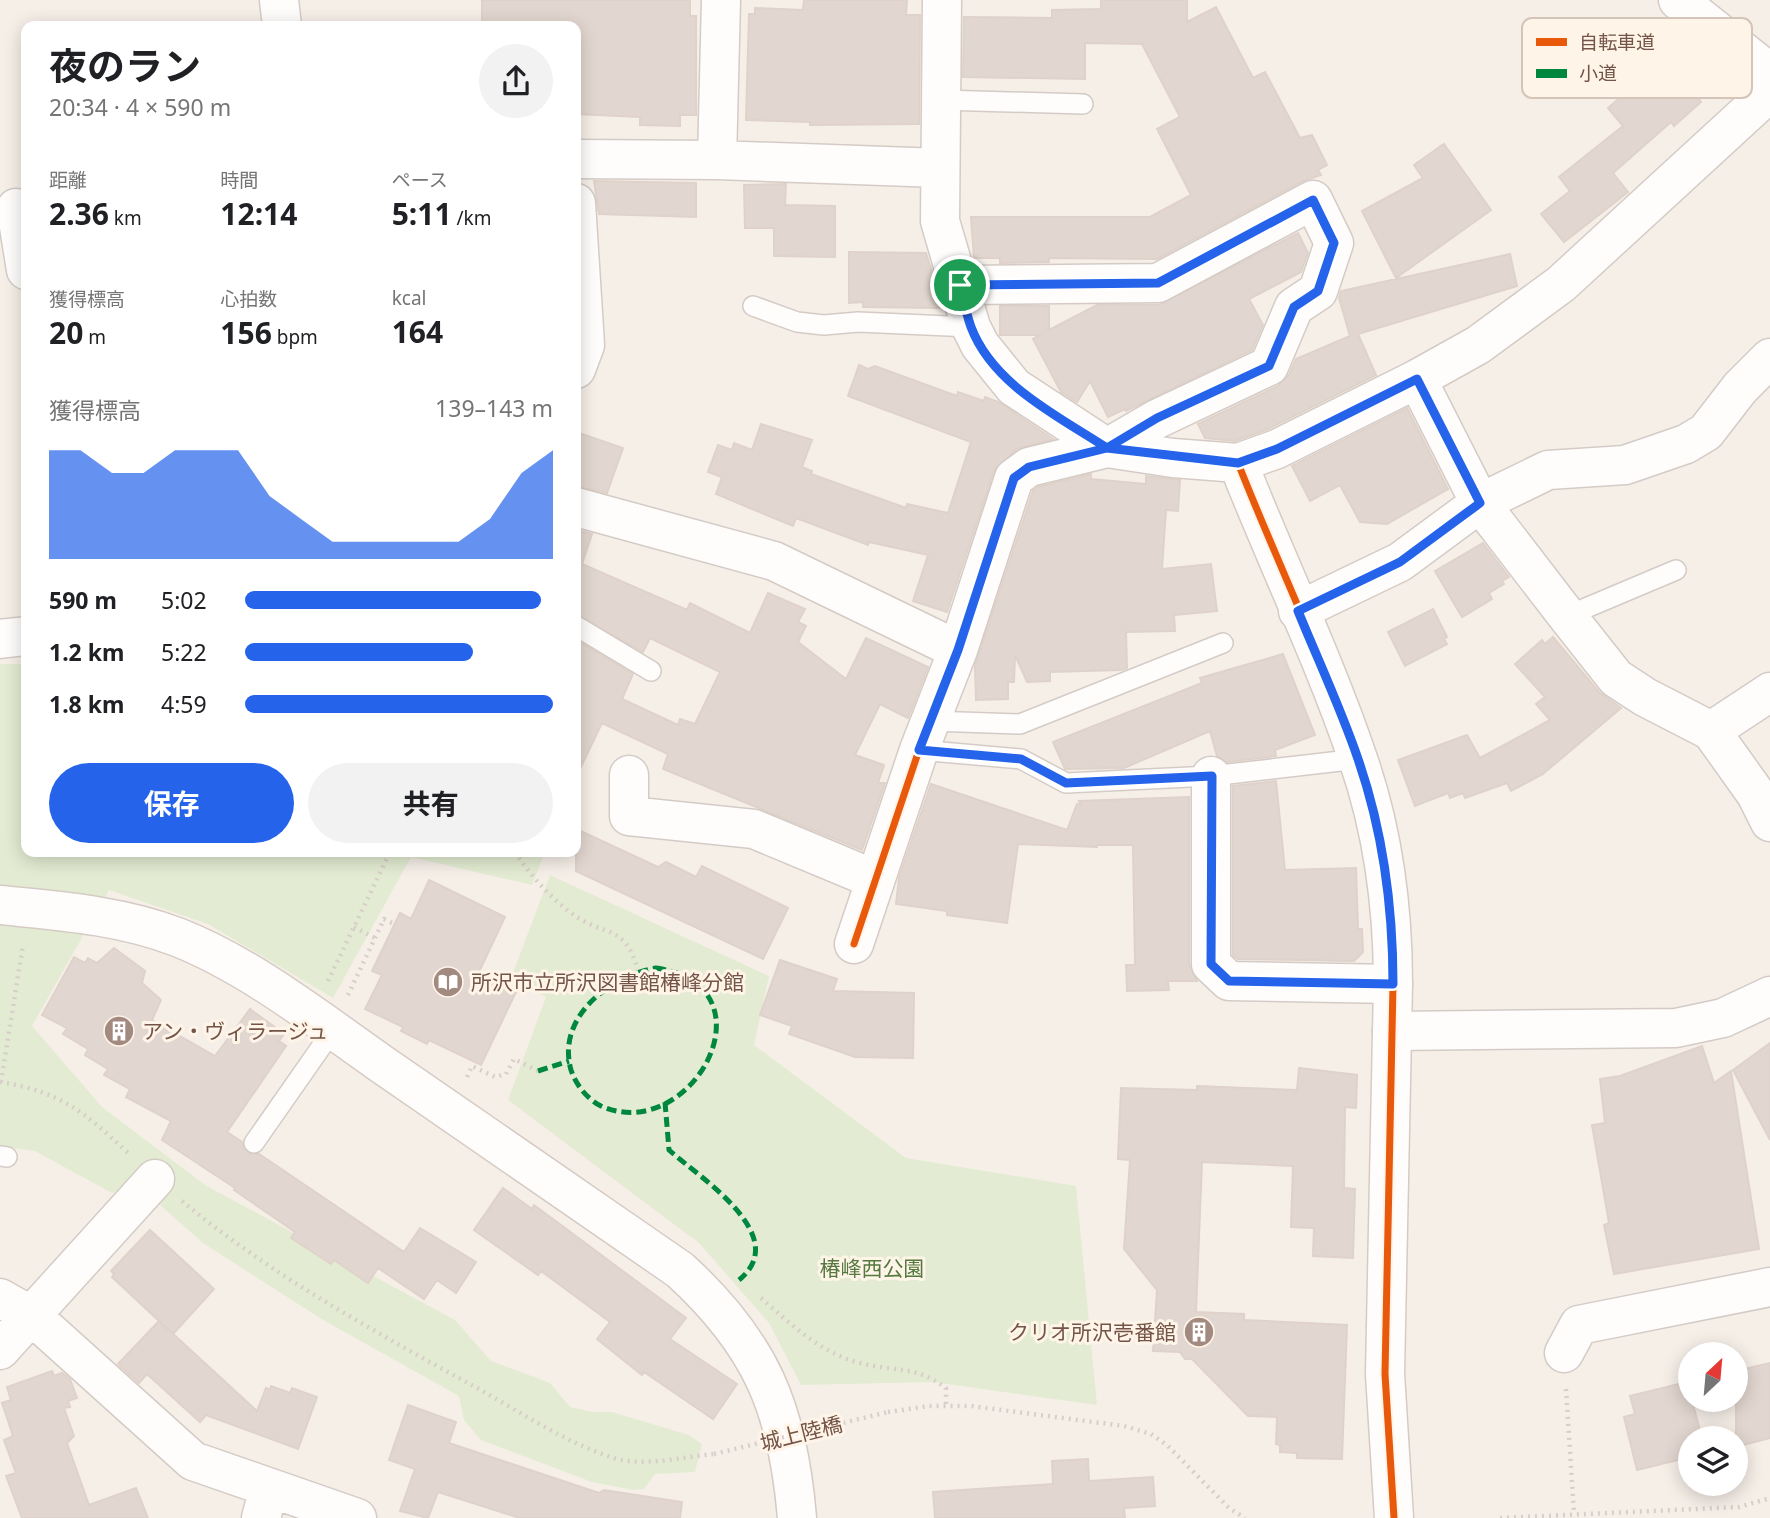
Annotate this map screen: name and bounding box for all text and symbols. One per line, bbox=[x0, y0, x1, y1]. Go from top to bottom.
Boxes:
legend bbox=[1522, 18, 1752, 98]
text: 自転車道 bbox=[1579, 29, 1655, 55]
text: 夜のラン bbox=[49, 39, 201, 91]
button: share bbox=[479, 44, 553, 118]
text: 小道 bbox=[1579, 60, 1617, 86]
text: 20:34 · 4 × 590 m bbox=[49, 91, 231, 123]
text: 距離 bbox=[49, 167, 87, 193]
text: 時間 bbox=[220, 167, 258, 193]
text: ペース bbox=[392, 167, 448, 193]
text: 2.36 bbox=[49, 193, 109, 234]
text: 12:14 bbox=[220, 193, 297, 234]
text: 5:11 bbox=[392, 193, 452, 234]
text: km bbox=[109, 205, 142, 231]
text: /km bbox=[452, 205, 492, 231]
pin bbox=[930, 255, 990, 315]
icon: arrive bbox=[941, 266, 979, 304]
text: kcal bbox=[392, 285, 426, 311]
text: 獲得標高 bbox=[49, 286, 125, 312]
text: 心拍数 bbox=[220, 286, 277, 312]
text: 164 bbox=[392, 311, 443, 352]
text: 20 bbox=[49, 312, 83, 353]
text: 156 bbox=[220, 312, 272, 353]
text: m bbox=[83, 324, 106, 350]
text: bpm bbox=[272, 324, 318, 350]
text: 139–143 m bbox=[435, 392, 553, 424]
text: 獲得標高 bbox=[49, 394, 141, 426]
text: 590 m bbox=[49, 584, 117, 616]
text: 5:02 bbox=[161, 584, 207, 616]
text: 1.2 km bbox=[49, 636, 124, 668]
text: 5:22 bbox=[161, 636, 207, 668]
text: 1.8 km bbox=[49, 688, 124, 720]
text: 4:59 bbox=[161, 688, 207, 720]
button: 保存 bbox=[49, 763, 294, 843]
button: 共有 bbox=[308, 763, 553, 843]
library icon: 所沢市立所沢図書館椿峰分館 bbox=[431, 965, 465, 999]
place label: 所沢市立所沢図書館椿峰分館 bbox=[471, 968, 744, 996]
building icon: アン・ヴィラージュ bbox=[102, 1014, 136, 1048]
place label: アン・ヴィラージュ bbox=[142, 1017, 328, 1045]
park label: 椿峰西公園 bbox=[820, 1254, 925, 1282]
building icon: クリオ所沢壱番館 bbox=[1182, 1315, 1216, 1349]
place label: クリオ所沢壱番館 bbox=[1008, 1318, 1176, 1346]
north arrow bbox=[1678, 1342, 1748, 1412]
map controls bbox=[1678, 1342, 1748, 1496]
street label: 城上陸橋 bbox=[757, 1409, 845, 1457]
button: layers bbox=[1678, 1426, 1748, 1496]

